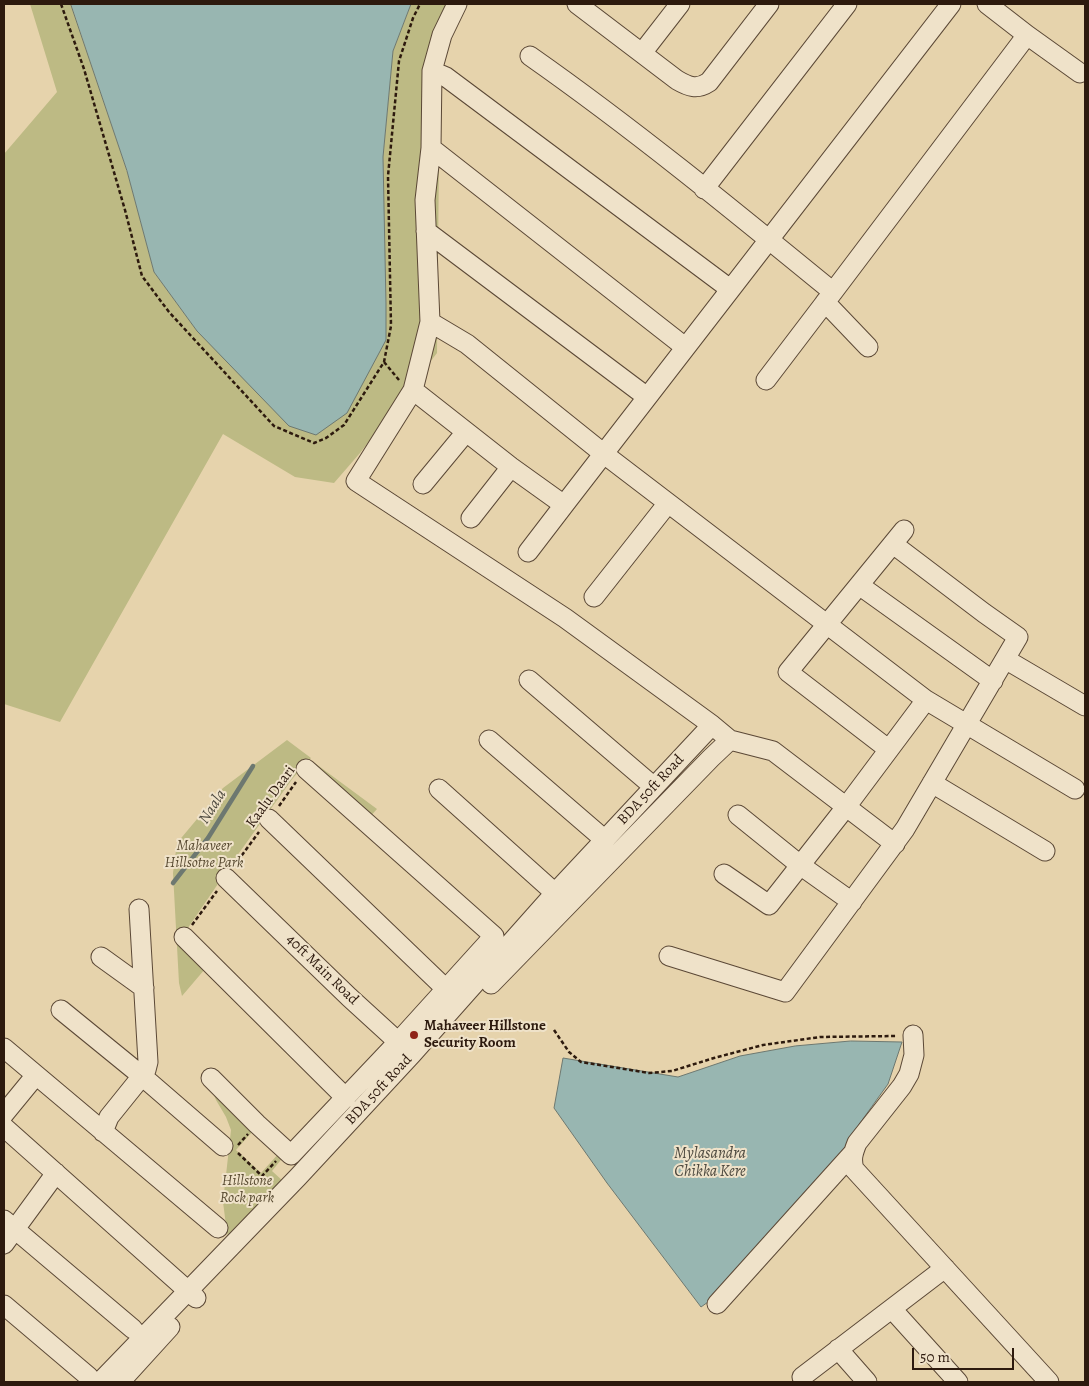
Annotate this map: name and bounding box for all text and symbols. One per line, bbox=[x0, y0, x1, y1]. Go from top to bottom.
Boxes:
street label: BDA 50ft Road bbox=[614, 751, 688, 829]
street label: Kaalu Daari bbox=[242, 762, 300, 832]
water label: Naala bbox=[195, 786, 231, 828]
park label: Mahaveer Hillsotne Park bbox=[165, 837, 243, 872]
street label: 40ft Main Road bbox=[282, 931, 362, 1009]
place label: Mahaveer Hillstone Security Room bbox=[424, 1017, 546, 1052]
marker: Mahaveer Hillstone Security Room bbox=[408, 1029, 420, 1041]
street label: BDA 50ft Road bbox=[342, 1051, 416, 1129]
water label: Mylasandra Chikka Kere bbox=[674, 1144, 746, 1182]
park label: Hillstone Rock park bbox=[220, 1172, 274, 1207]
scale bar bbox=[914, 1338, 1016, 1370]
text: 50 m bbox=[920, 1347, 950, 1367]

